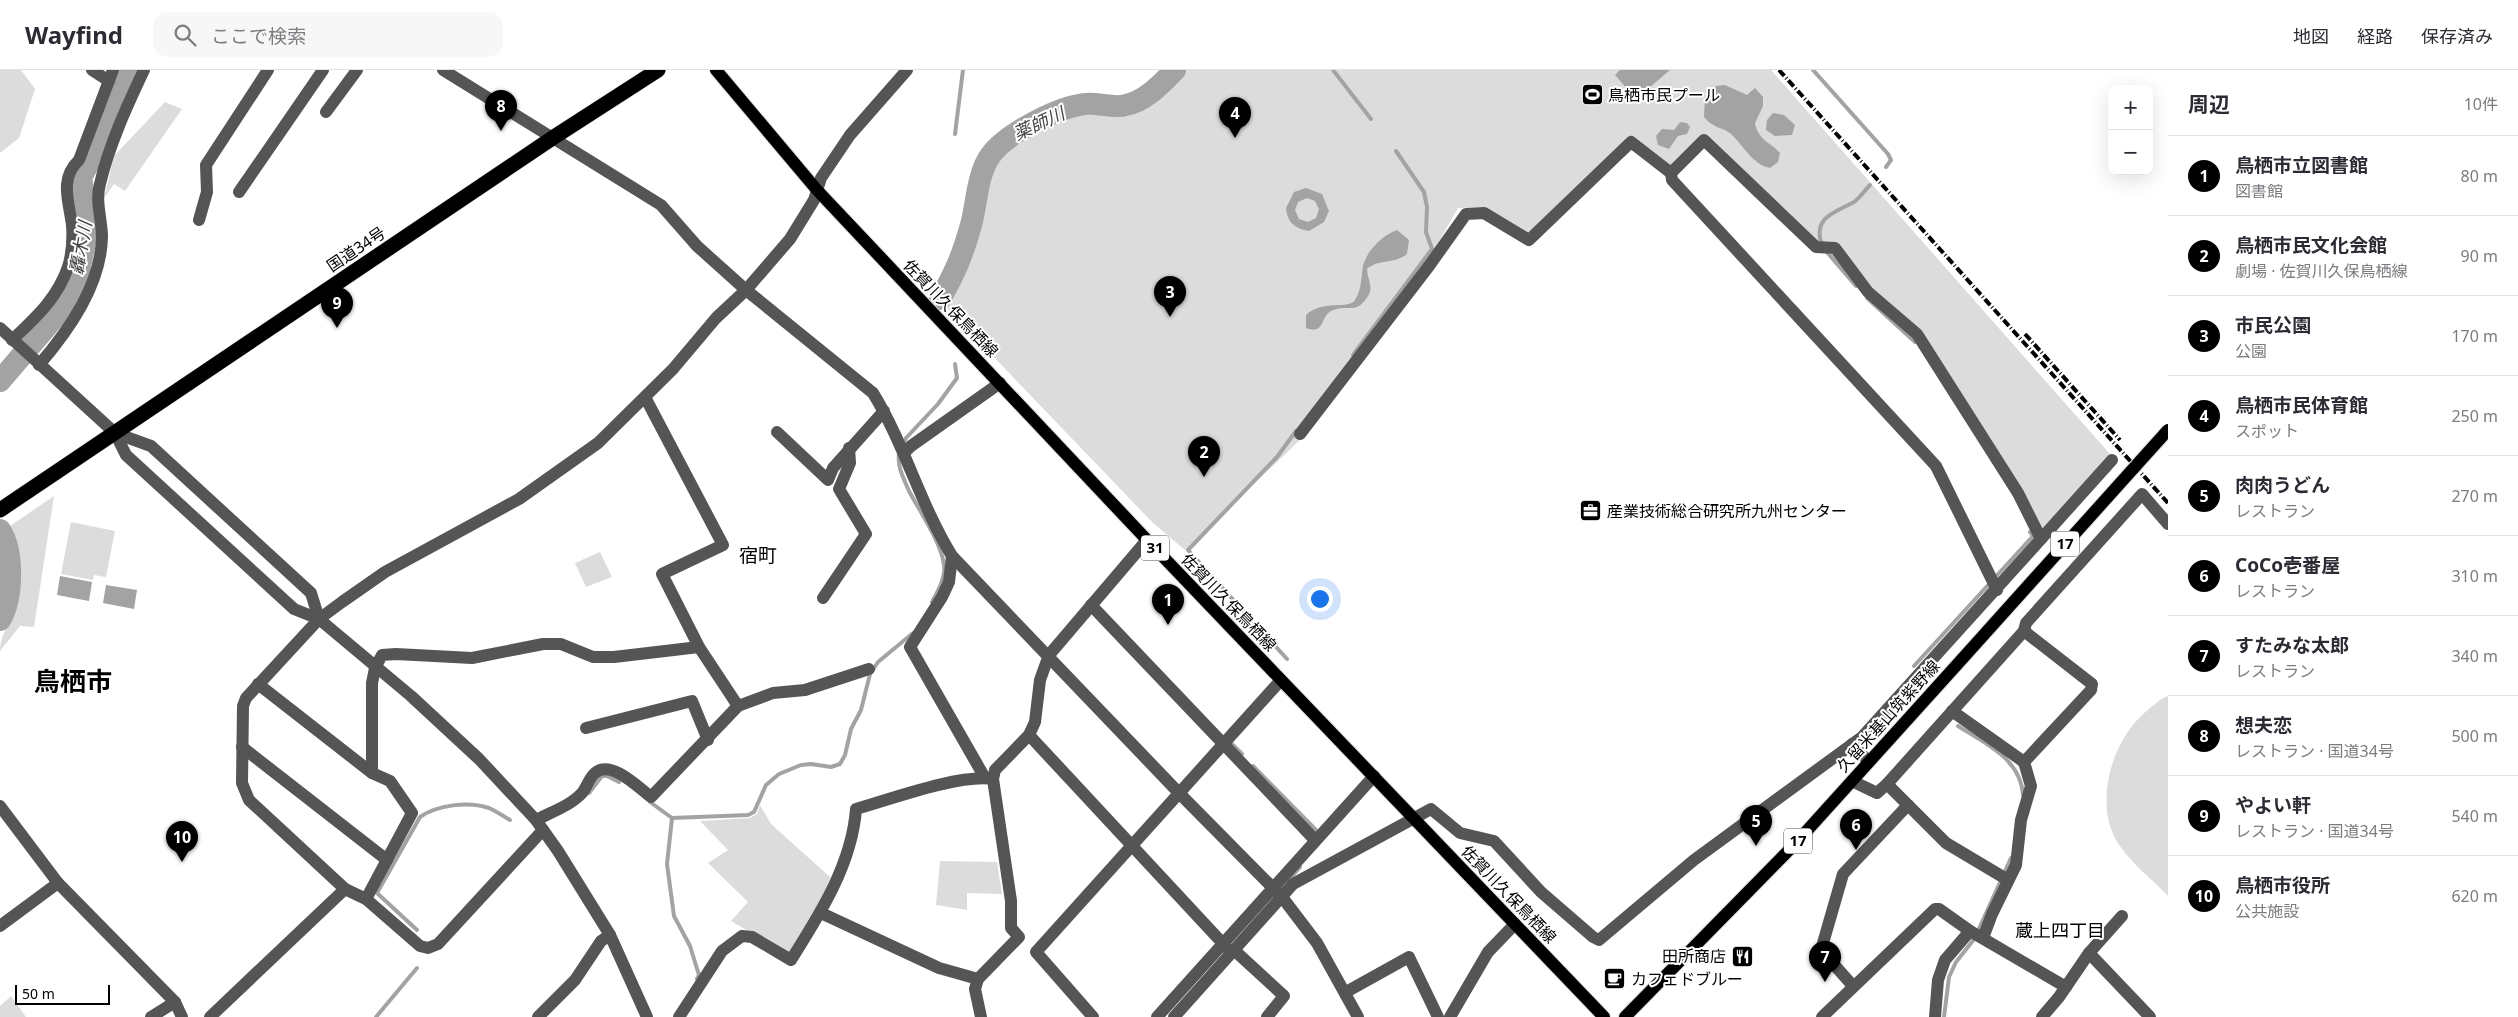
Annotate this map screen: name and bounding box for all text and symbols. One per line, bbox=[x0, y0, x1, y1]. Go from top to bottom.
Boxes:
search box bbox=[153, 12, 503, 57]
text: Wayfind bbox=[25, 18, 123, 51]
icon: search bbox=[171, 21, 199, 49]
text: ここで検索 bbox=[211, 23, 306, 49]
text: 地図 bbox=[2293, 24, 2329, 48]
text: 経路 bbox=[2357, 24, 2393, 48]
text: 保存済み bbox=[2421, 24, 2493, 48]
sports icon: 鳥栖市民プール bbox=[1580, 83, 1604, 107]
place label: 鳥栖市民プール bbox=[1608, 84, 1720, 106]
map controls bbox=[2108, 85, 2153, 175]
button: + bbox=[2108, 85, 2153, 130]
pin: 8 bbox=[485, 90, 517, 131]
text: 周辺 bbox=[2188, 90, 2230, 118]
text: 10件 bbox=[2464, 93, 2498, 115]
pin: 4 bbox=[1219, 97, 1251, 138]
water label: 薬師川 bbox=[1009, 100, 1070, 145]
button: − bbox=[2108, 130, 2153, 175]
text: 鳥栖市立図書館 bbox=[2235, 152, 2368, 178]
text: 1 bbox=[2199, 165, 2209, 187]
text: 80 m bbox=[2461, 165, 2498, 187]
text: 図書館 bbox=[2235, 180, 2283, 202]
water label: 轟木川 bbox=[64, 217, 97, 276]
street label: 国道34号 bbox=[322, 221, 390, 277]
text: 鳥栖市民文化会館 bbox=[2235, 232, 2387, 258]
text: 2 bbox=[2199, 245, 2209, 267]
text: 90 m bbox=[2461, 245, 2498, 267]
street label: 佐賀川久保鳥栖線 bbox=[899, 254, 1003, 362]
text: 劇場 · 佐賀川久保鳥栖線 bbox=[2235, 260, 2408, 282]
pin: 3 bbox=[1154, 276, 1186, 317]
pin: 9 bbox=[321, 287, 353, 328]
text: 市民公園 bbox=[2235, 312, 2311, 338]
text: 3 bbox=[2199, 325, 2209, 347]
text: 170 m bbox=[2451, 325, 2498, 347]
text: 公園 bbox=[2235, 340, 2267, 362]
text: 鳥栖市民体育館 bbox=[2235, 392, 2368, 418]
text: 4 bbox=[2199, 405, 2209, 427]
text: 250 m bbox=[2451, 405, 2498, 427]
text: スポット bbox=[2235, 420, 2299, 442]
pin: 2 bbox=[1188, 436, 1220, 477]
text: 肉肉うどん bbox=[2235, 472, 2330, 498]
text: 5 bbox=[2199, 485, 2209, 507]
text: 270 m bbox=[2451, 485, 2498, 507]
office icon: 産業技術総合研究所九州センター bbox=[1579, 499, 1603, 523]
place label: 産業技術総合研究所九州センター bbox=[1607, 500, 1847, 522]
text: レストラン bbox=[2235, 500, 2315, 522]
road number: 17 bbox=[2051, 532, 2079, 556]
road number: 31 bbox=[1141, 536, 1169, 560]
district label: 宿町 bbox=[739, 542, 777, 568]
street label: 佐賀川久保鳥栖線 bbox=[1177, 548, 1281, 656]
text: CoCo壱番屋 bbox=[2235, 552, 2340, 578]
text: 6 bbox=[2199, 565, 2209, 587]
text: 310 m bbox=[2451, 565, 2498, 587]
text: レストラン bbox=[2235, 580, 2315, 602]
pin: 1 bbox=[1152, 584, 1184, 625]
your location bbox=[1307, 586, 1333, 612]
text: すたみな太郎 bbox=[2235, 632, 2349, 658]
text: 7 bbox=[2199, 645, 2209, 667]
text: 340 m bbox=[2451, 645, 2498, 667]
street label: 久留米基山筑紫野線 bbox=[1832, 655, 1944, 777]
text: レストラン bbox=[2235, 660, 2315, 682]
district label: 鳥栖市 bbox=[34, 663, 112, 699]
text: 想夫恋 bbox=[2235, 712, 2292, 738]
text: 8 bbox=[2199, 725, 2209, 747]
text: 500 m bbox=[2451, 725, 2498, 747]
text: レストラン · 国道34号 bbox=[2235, 740, 2394, 762]
text: やよい軒 bbox=[2235, 792, 2311, 818]
pin: 5 bbox=[1740, 805, 1772, 846]
text: 9 bbox=[2199, 805, 2209, 827]
text: 540 m bbox=[2451, 805, 2498, 827]
pin: 6 bbox=[1840, 809, 1872, 850]
text: レストラン · 国道34号 bbox=[2235, 820, 2394, 842]
pin: 10 bbox=[166, 821, 198, 862]
road number: 17 bbox=[1784, 828, 1812, 854]
street label: 佐賀川久保鳥栖線 bbox=[1457, 840, 1561, 948]
text: 鳥栖市役所 bbox=[2235, 872, 2330, 898]
text: 10 bbox=[2195, 885, 2213, 907]
text: 620 m bbox=[2451, 885, 2498, 907]
text: 公共施設 bbox=[2235, 900, 2299, 922]
district label: 蔵上四丁目 bbox=[2015, 918, 2105, 942]
pin: 7 bbox=[1809, 941, 1841, 982]
restaurant icon: 田所商店 bbox=[1730, 944, 1754, 968]
place label: 田所商店 bbox=[1662, 945, 1726, 967]
cafe icon: カフェドブルー bbox=[1603, 967, 1627, 991]
place label: カフェドブルー bbox=[1631, 968, 1743, 990]
scale bar bbox=[15, 982, 110, 1005]
text: 50 m bbox=[22, 984, 55, 1003]

